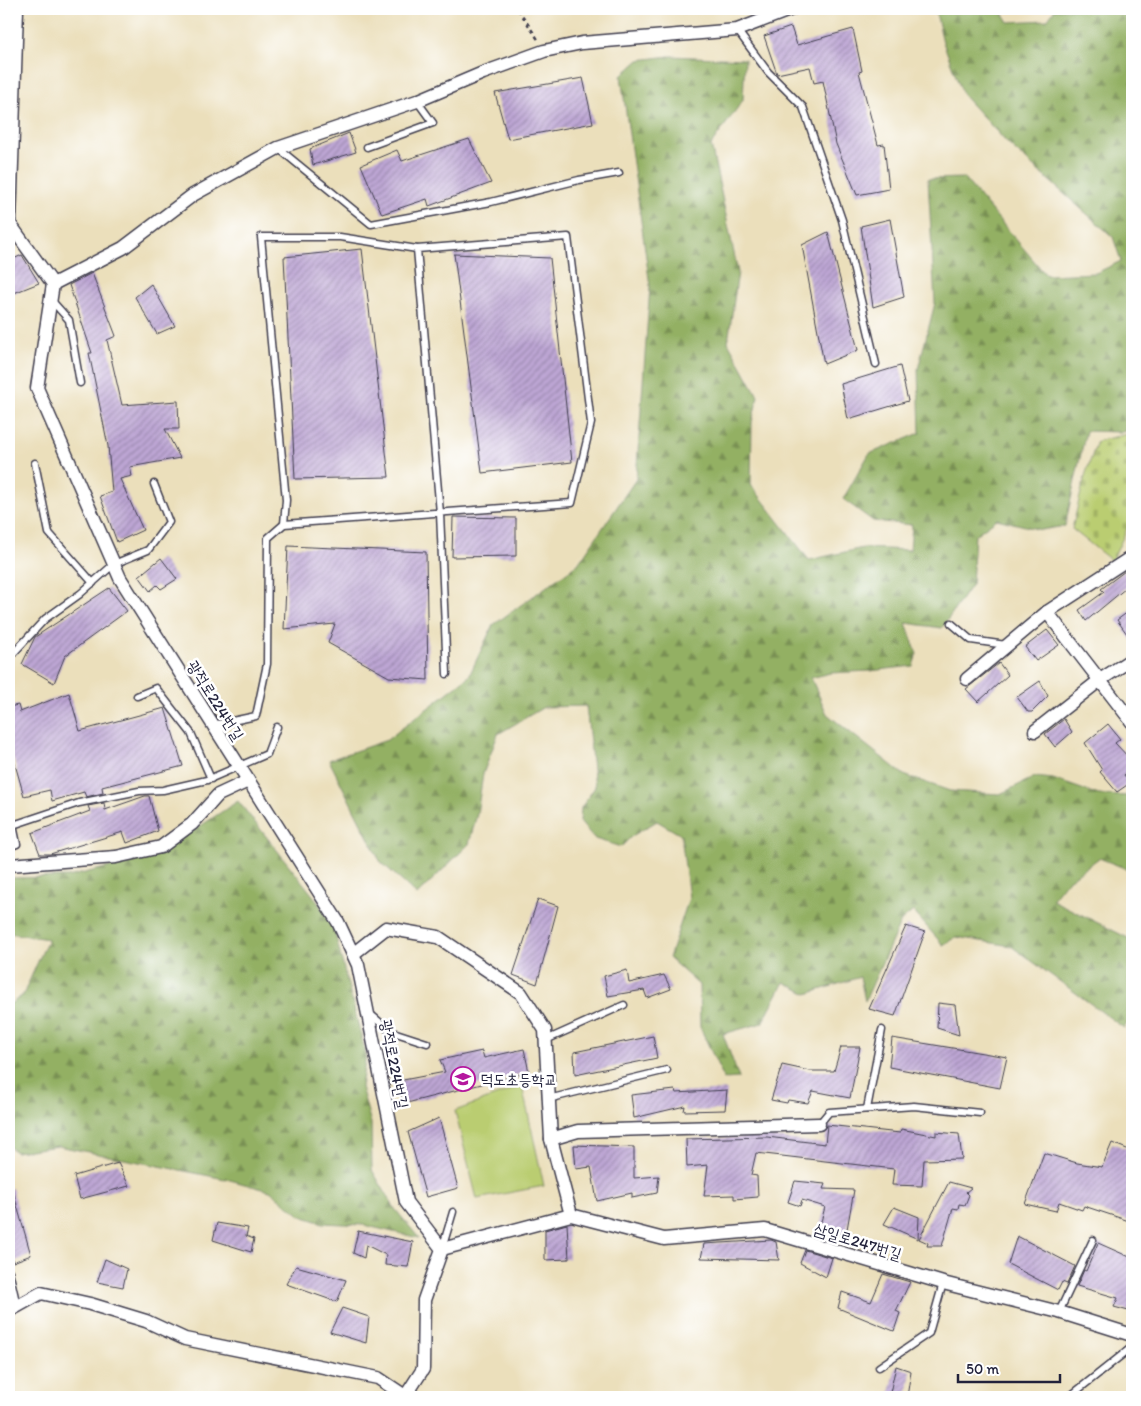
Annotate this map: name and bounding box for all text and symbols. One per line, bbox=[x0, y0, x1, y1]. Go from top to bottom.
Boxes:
street label: 광적로224번길 bbox=[183, 657, 248, 744]
street label: 광적로224번길 bbox=[377, 1018, 413, 1111]
school or university icon: 덕도초등학교 bbox=[450, 1066, 476, 1092]
place label: 덕도초등학교 bbox=[480, 1070, 557, 1089]
street label: 삼일로247번길 bbox=[812, 1219, 904, 1264]
scale bar bbox=[958, 1351, 1061, 1383]
text: 50 m bbox=[966, 1360, 999, 1378]

